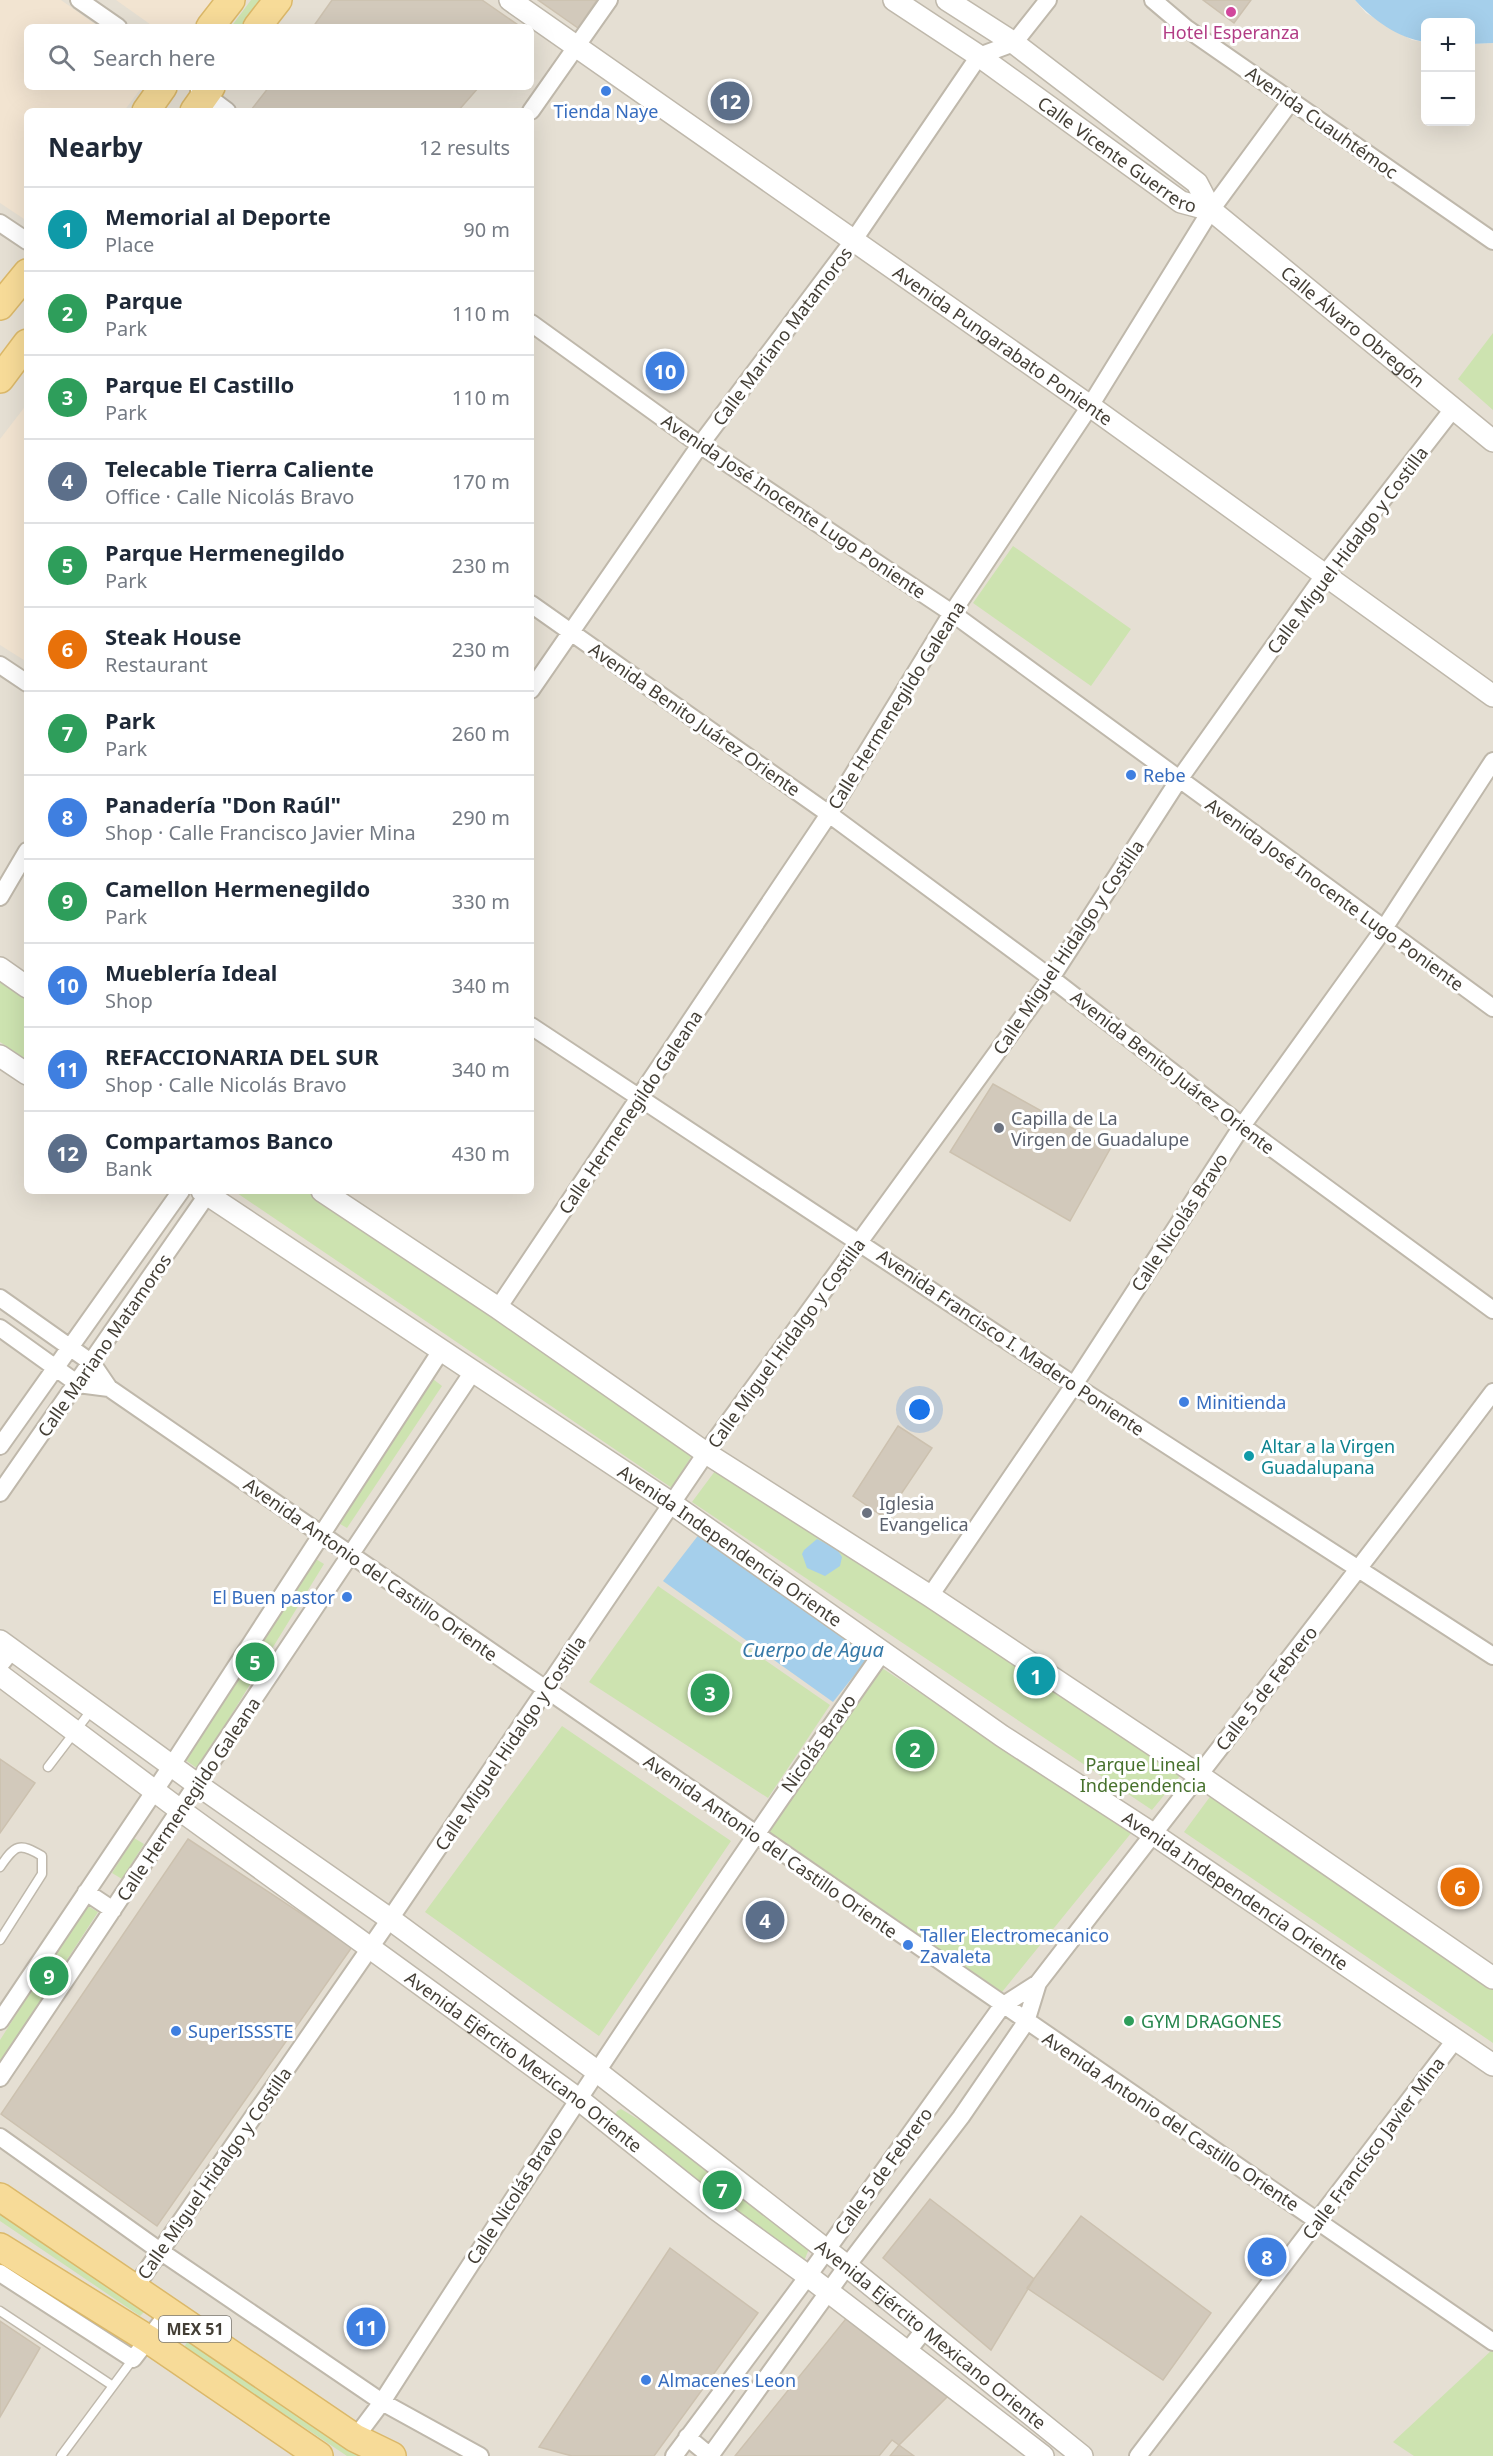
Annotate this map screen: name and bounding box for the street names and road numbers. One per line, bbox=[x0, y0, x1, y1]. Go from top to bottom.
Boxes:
street label: Avenida Cuauhtémoc bbox=[1241, 60, 1403, 184]
street label: Calle Vicente Guerrero bbox=[1033, 91, 1199, 218]
street label: Calle Mariano Matamoros bbox=[707, 242, 857, 430]
street label: Avenida Pungarabato Poniente bbox=[889, 260, 1118, 431]
street label: Calle Álvaro Obregón bbox=[1276, 260, 1430, 392]
street label: Avenida José Inocente Lugo Poniente bbox=[657, 408, 931, 604]
street label: Calle Miguel Hidalgo y Costilla bbox=[1261, 441, 1433, 659]
street label: Calle Hermenegildo Galeana bbox=[822, 596, 970, 814]
street label: Avenida Benito Juárez Oriente bbox=[585, 637, 805, 801]
street label: Avenida José Inocente Lugo Poniente bbox=[1201, 792, 1469, 996]
street label: Calle Miguel Hidalgo y Costilla bbox=[987, 835, 1149, 1059]
street label: Avenida Benito Juárez Oriente bbox=[1066, 985, 1280, 1159]
street label: Calle Hermenegildo Galeana bbox=[553, 1005, 707, 1219]
street label: Calle Nicolás Bravo bbox=[1125, 1148, 1233, 1296]
street label: Calle Miguel Hidalgo y Costilla bbox=[702, 1233, 870, 1453]
street label: Avenida Francisco I. Madero Poniente bbox=[873, 1243, 1149, 1441]
street label: Calle Mariano Matamoros bbox=[32, 1249, 176, 1441]
street label: Avenida Independencia Oriente bbox=[613, 1459, 847, 1632]
street label: Avenida Antonio del Castillo Oriente bbox=[239, 1472, 503, 1666]
street label: Calle 5 de Febrero bbox=[1210, 1621, 1322, 1755]
street label: Calle Miguel Hidalgo y Costilla bbox=[429, 1631, 591, 1855]
street label: Nicolás Bravo bbox=[775, 1689, 861, 1797]
street label: Calle Hermenegildo Galeana bbox=[111, 1692, 265, 1906]
street label: Avenida Antonio del Castillo Oriente bbox=[639, 1749, 903, 1943]
street label: Avenida Independencia Oriente bbox=[1118, 1805, 1353, 1975]
street label: Avenida Ejército Mexicano Oriente bbox=[401, 1965, 647, 2158]
street label: Avenida Antonio del Castillo Oriente bbox=[1038, 2026, 1304, 2216]
street label: Calle Francisco Javier Mina bbox=[1296, 2052, 1450, 2244]
street label: Calle Miguel Hidalgo y Costilla bbox=[131, 2062, 297, 2284]
street label: Calle 5 de Febrero bbox=[829, 2102, 937, 2240]
street label: Calle Nicolás Bravo bbox=[460, 2121, 568, 2269]
street label: Avenida Ejército Mexicano Oriente bbox=[811, 2234, 1051, 2434]
road number: MEX 51 bbox=[159, 2316, 231, 2342]

